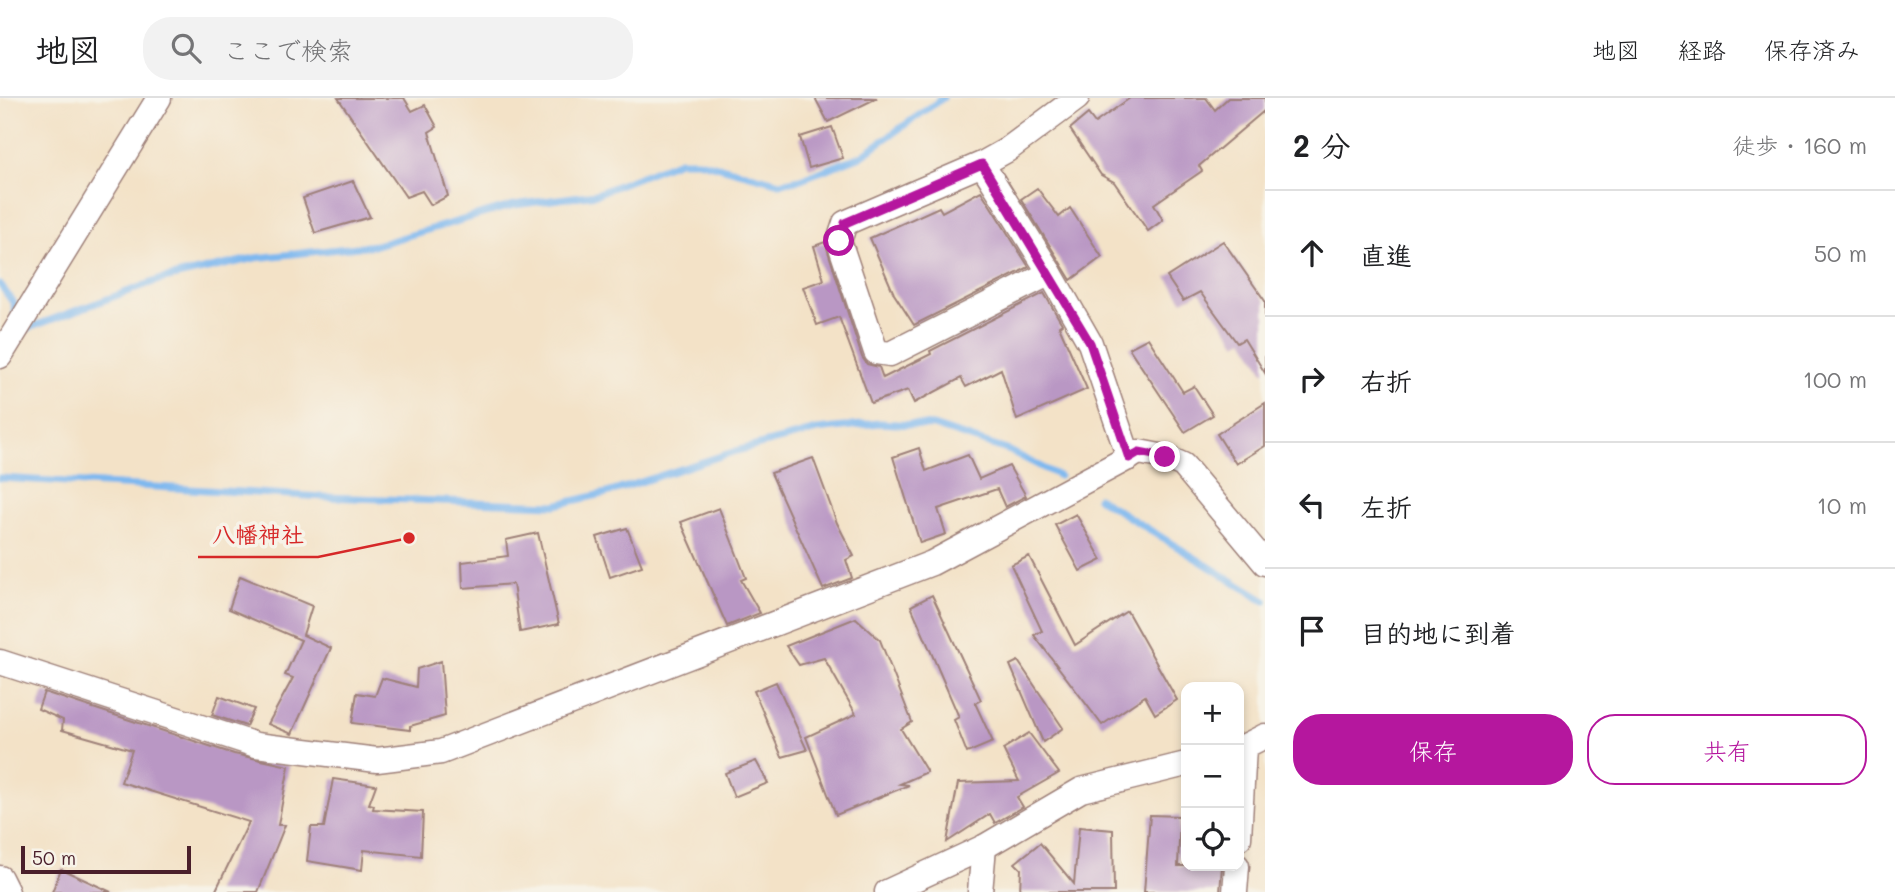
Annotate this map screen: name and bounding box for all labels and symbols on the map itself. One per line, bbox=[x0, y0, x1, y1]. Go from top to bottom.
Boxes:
route start bbox=[823, 225, 854, 256]
route end bbox=[1149, 441, 1180, 472]
callout: 八幡神社 bbox=[198, 513, 318, 557]
text: 八幡神社 bbox=[212, 519, 304, 549]
scale bar bbox=[21, 843, 191, 875]

